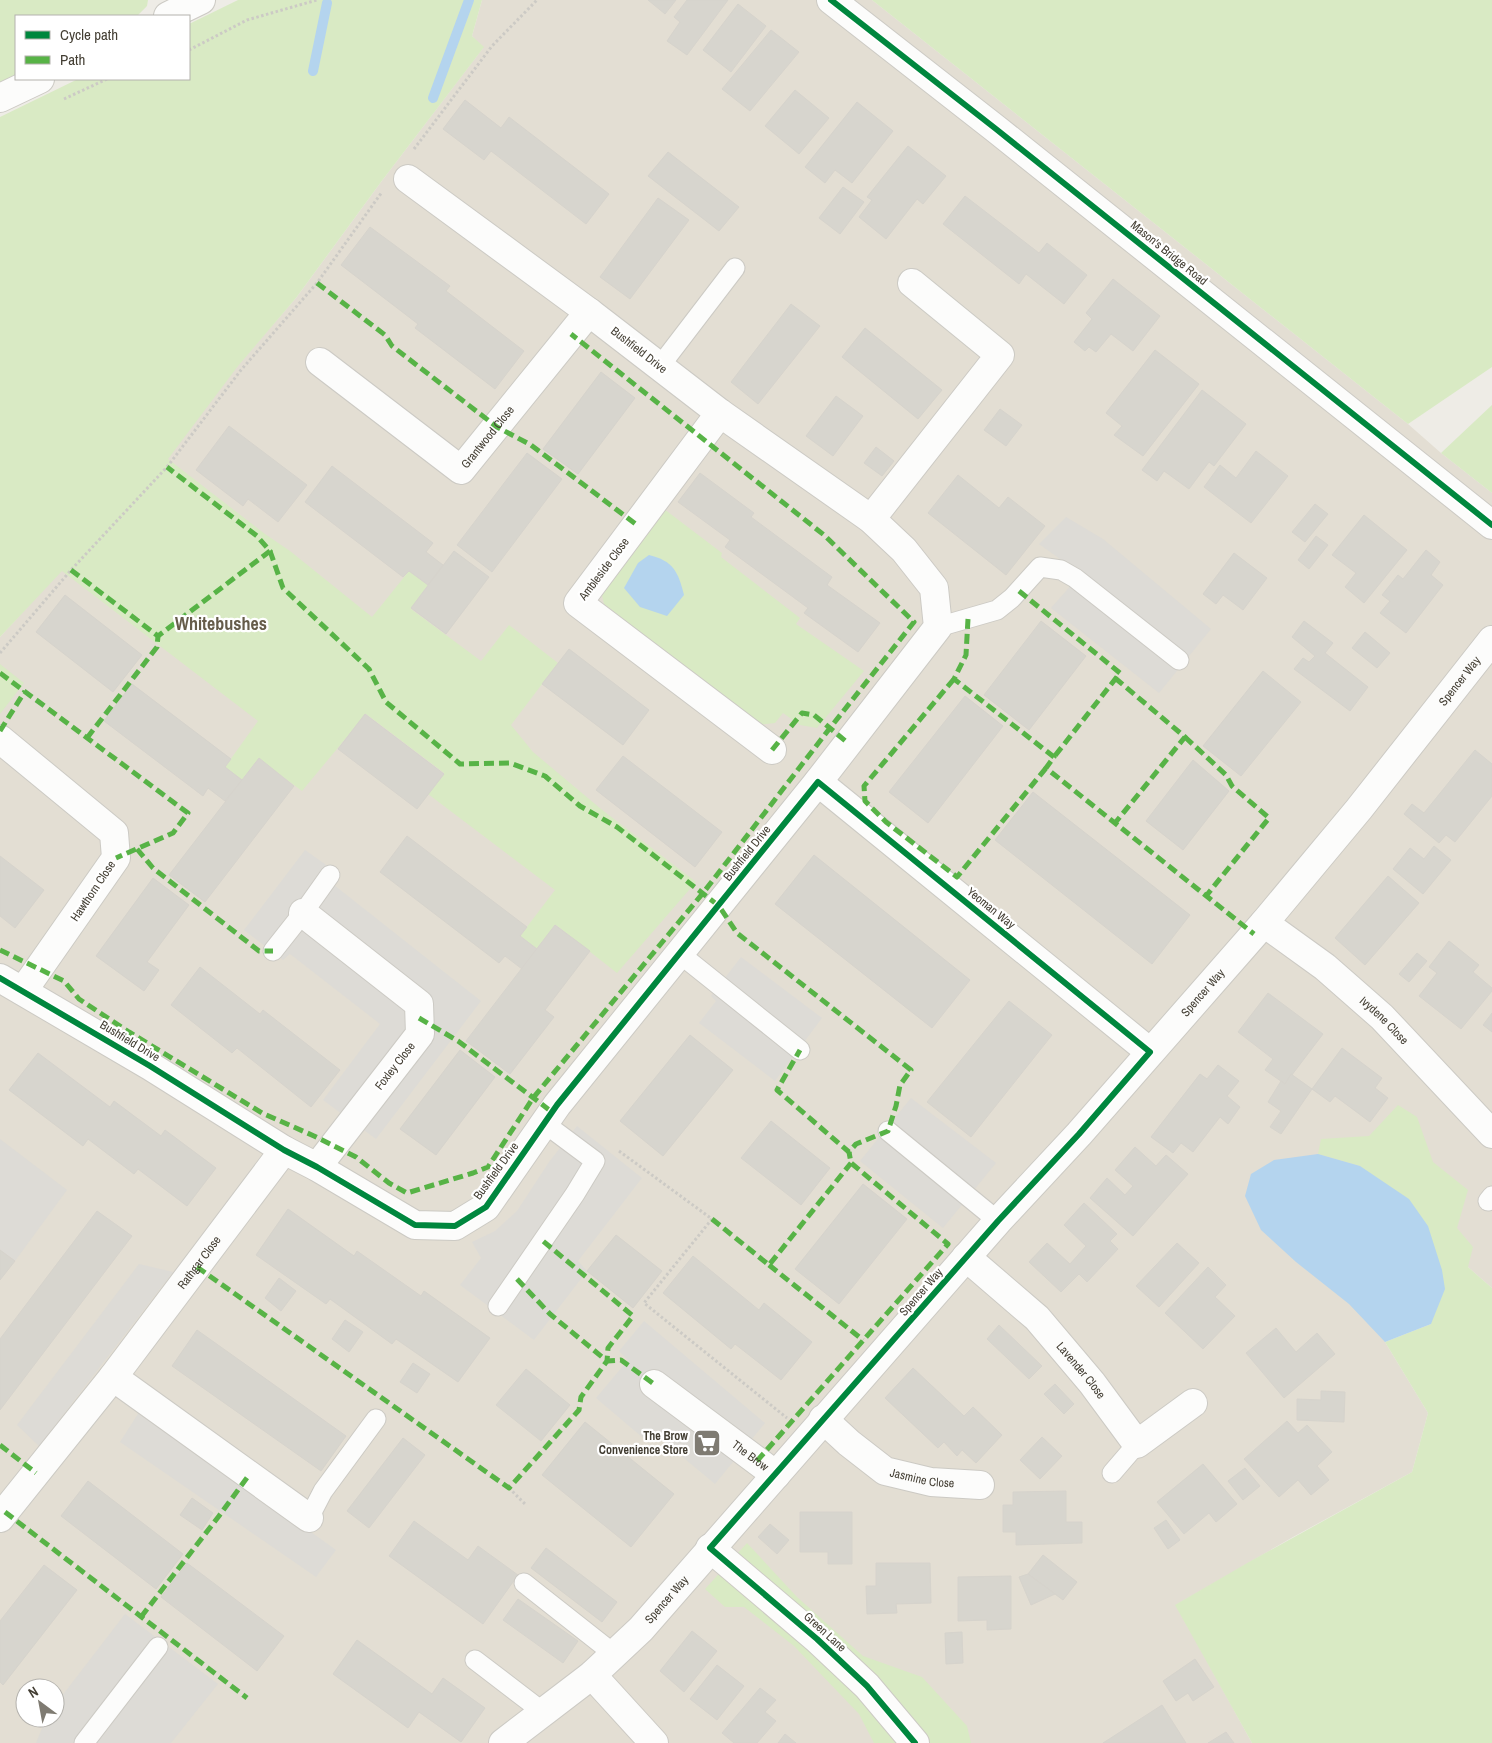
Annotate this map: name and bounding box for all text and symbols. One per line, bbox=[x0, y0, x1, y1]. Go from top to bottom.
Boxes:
legend bbox=[15, 15, 190, 80]
text: Cycle path bbox=[60, 24, 118, 45]
text: Path bbox=[60, 49, 85, 70]
street label: Mason's Bridge Road bbox=[1127, 217, 1211, 289]
street label: Bushfield Drive bbox=[608, 323, 670, 377]
street label: Grantwood Close bbox=[457, 402, 518, 472]
street label: Ambleside Close bbox=[575, 534, 633, 604]
district label: Whitebushes bbox=[175, 611, 267, 636]
street label: Spencer Way bbox=[1435, 653, 1484, 709]
street label: Bushfield Drive bbox=[720, 822, 774, 884]
street label: Hawthorn Close bbox=[67, 858, 119, 924]
street label: Yeoman Way bbox=[963, 884, 1019, 932]
street label: Spencer Way bbox=[1177, 965, 1228, 1020]
street label: Ivydene Close bbox=[1356, 993, 1412, 1048]
street label: Bushfield Drive bbox=[97, 1017, 163, 1065]
street label: Foxley Close bbox=[371, 1039, 419, 1093]
street label: Bushfield Drive bbox=[470, 1139, 522, 1203]
street label: Rathgar Close bbox=[174, 1233, 225, 1293]
street label: Spencer Way bbox=[896, 1265, 946, 1319]
street label: Lavender Close bbox=[1053, 1339, 1109, 1402]
place label: The Brow Convenience Store bbox=[599, 1428, 689, 1458]
supermarket icon: The Brow Convenience Store bbox=[692, 1428, 722, 1458]
street label: The Brow bbox=[728, 1437, 773, 1475]
street label: Jasmine Close bbox=[888, 1464, 955, 1491]
street label: Spencer Way bbox=[641, 1572, 692, 1627]
street label: Green Lane bbox=[800, 1609, 850, 1655]
north arrow bbox=[15, 1678, 65, 1728]
text: N bbox=[25, 1682, 41, 1702]

